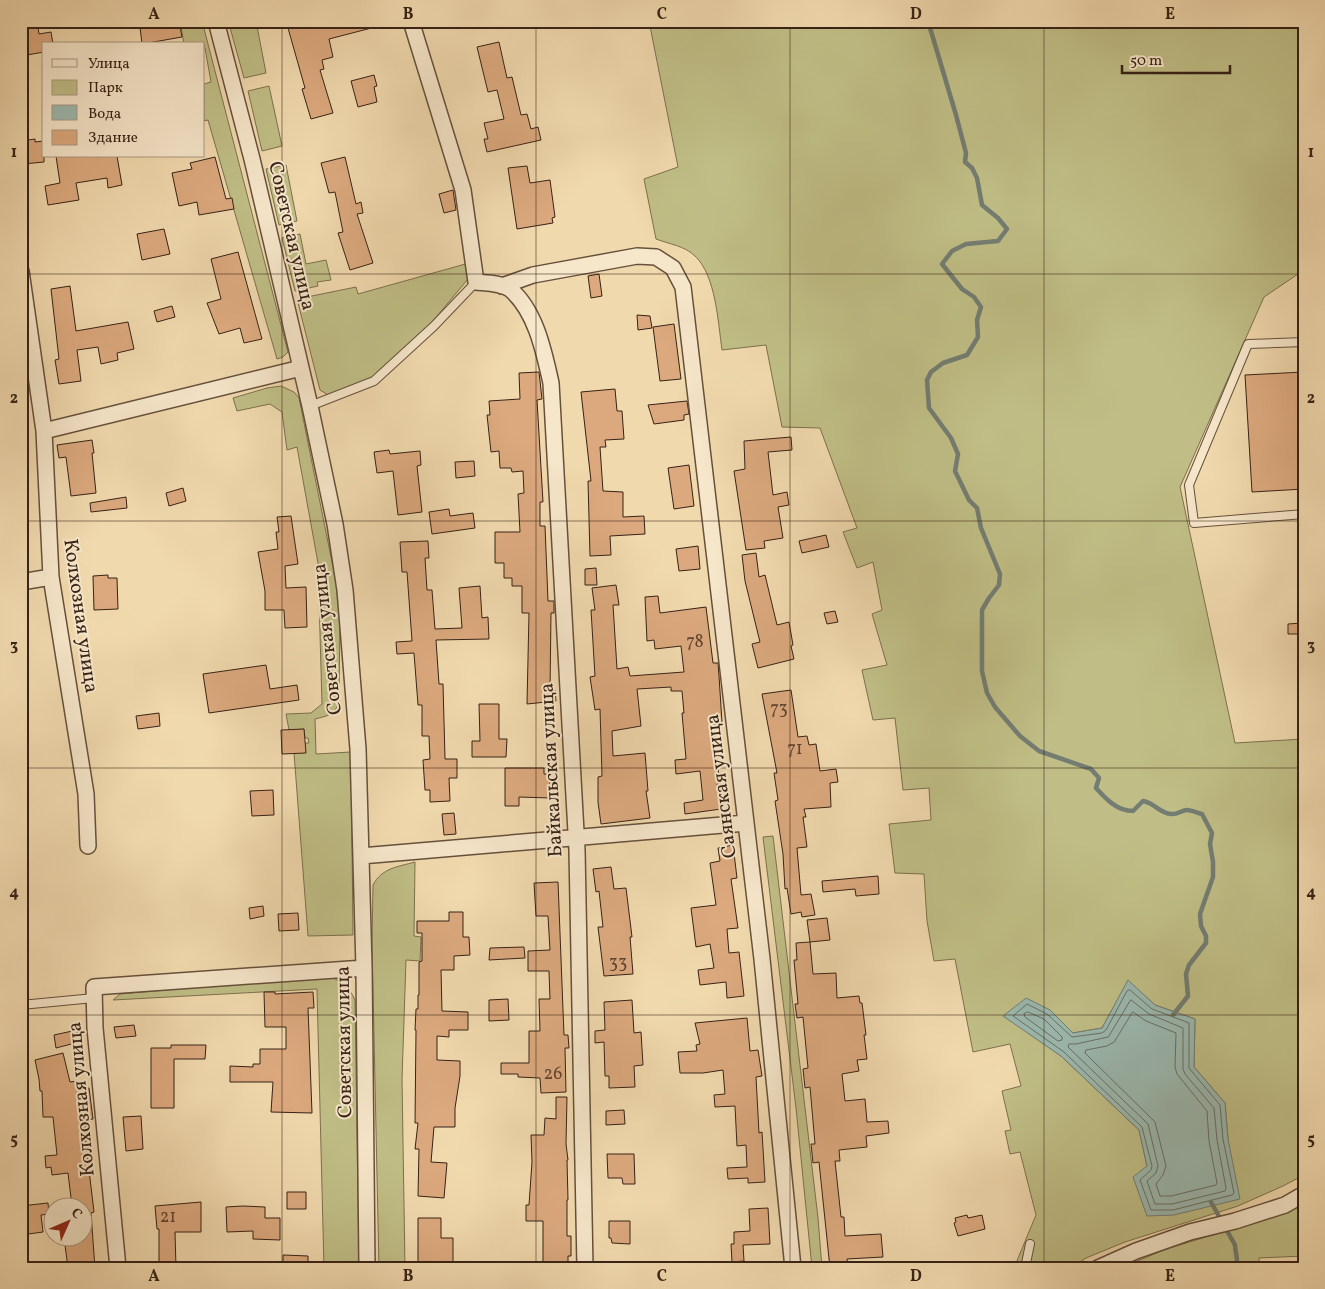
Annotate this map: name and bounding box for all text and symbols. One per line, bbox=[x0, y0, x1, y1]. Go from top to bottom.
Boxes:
text: A bbox=[148, 4, 160, 26]
text: B bbox=[403, 4, 414, 26]
text: C bbox=[657, 4, 667, 26]
text: D bbox=[910, 4, 922, 26]
text: E bbox=[1165, 4, 1175, 26]
legend bbox=[42, 42, 205, 158]
scale bar bbox=[1122, 42, 1230, 74]
text: 50 m bbox=[1130, 51, 1162, 72]
text: Улица bbox=[88, 54, 130, 75]
text: Парк bbox=[88, 78, 123, 99]
text: Вода bbox=[88, 104, 121, 125]
text: Здание bbox=[88, 128, 138, 149]
text: 1 bbox=[11, 142, 17, 164]
text: 1 bbox=[1308, 142, 1314, 164]
street label: Советская улица bbox=[260, 159, 322, 313]
text: 2 bbox=[10, 388, 18, 410]
text: 2 bbox=[1307, 388, 1315, 410]
street label: Колхозная улица bbox=[55, 537, 105, 695]
street label: Советская улица bbox=[306, 562, 350, 716]
house number: 78 bbox=[686, 630, 704, 655]
text: 3 bbox=[10, 635, 18, 657]
text: 3 bbox=[1307, 635, 1315, 657]
street label: Байкальская улица bbox=[533, 682, 571, 858]
house number: 73 bbox=[770, 697, 788, 722]
street label: Саянская улица bbox=[699, 712, 745, 860]
house number: 71 bbox=[787, 737, 803, 762]
text: 4 bbox=[9, 882, 19, 904]
text: 4 bbox=[1306, 882, 1316, 904]
house number: 33 bbox=[609, 951, 627, 976]
street label: Советская улица bbox=[330, 966, 360, 1118]
street label: Колхозная улица bbox=[61, 1020, 103, 1178]
house number: 26 bbox=[544, 1062, 562, 1087]
text: 5 bbox=[10, 1129, 18, 1151]
text: 5 bbox=[1307, 1129, 1315, 1151]
north arrow bbox=[42, 1196, 92, 1246]
text: С bbox=[66, 1204, 86, 1224]
house number: 21 bbox=[160, 1205, 176, 1230]
text: A bbox=[148, 1266, 160, 1288]
text: B bbox=[403, 1266, 414, 1288]
text: C bbox=[657, 1266, 667, 1288]
text: D bbox=[910, 1266, 922, 1288]
text: E bbox=[1165, 1266, 1175, 1288]

